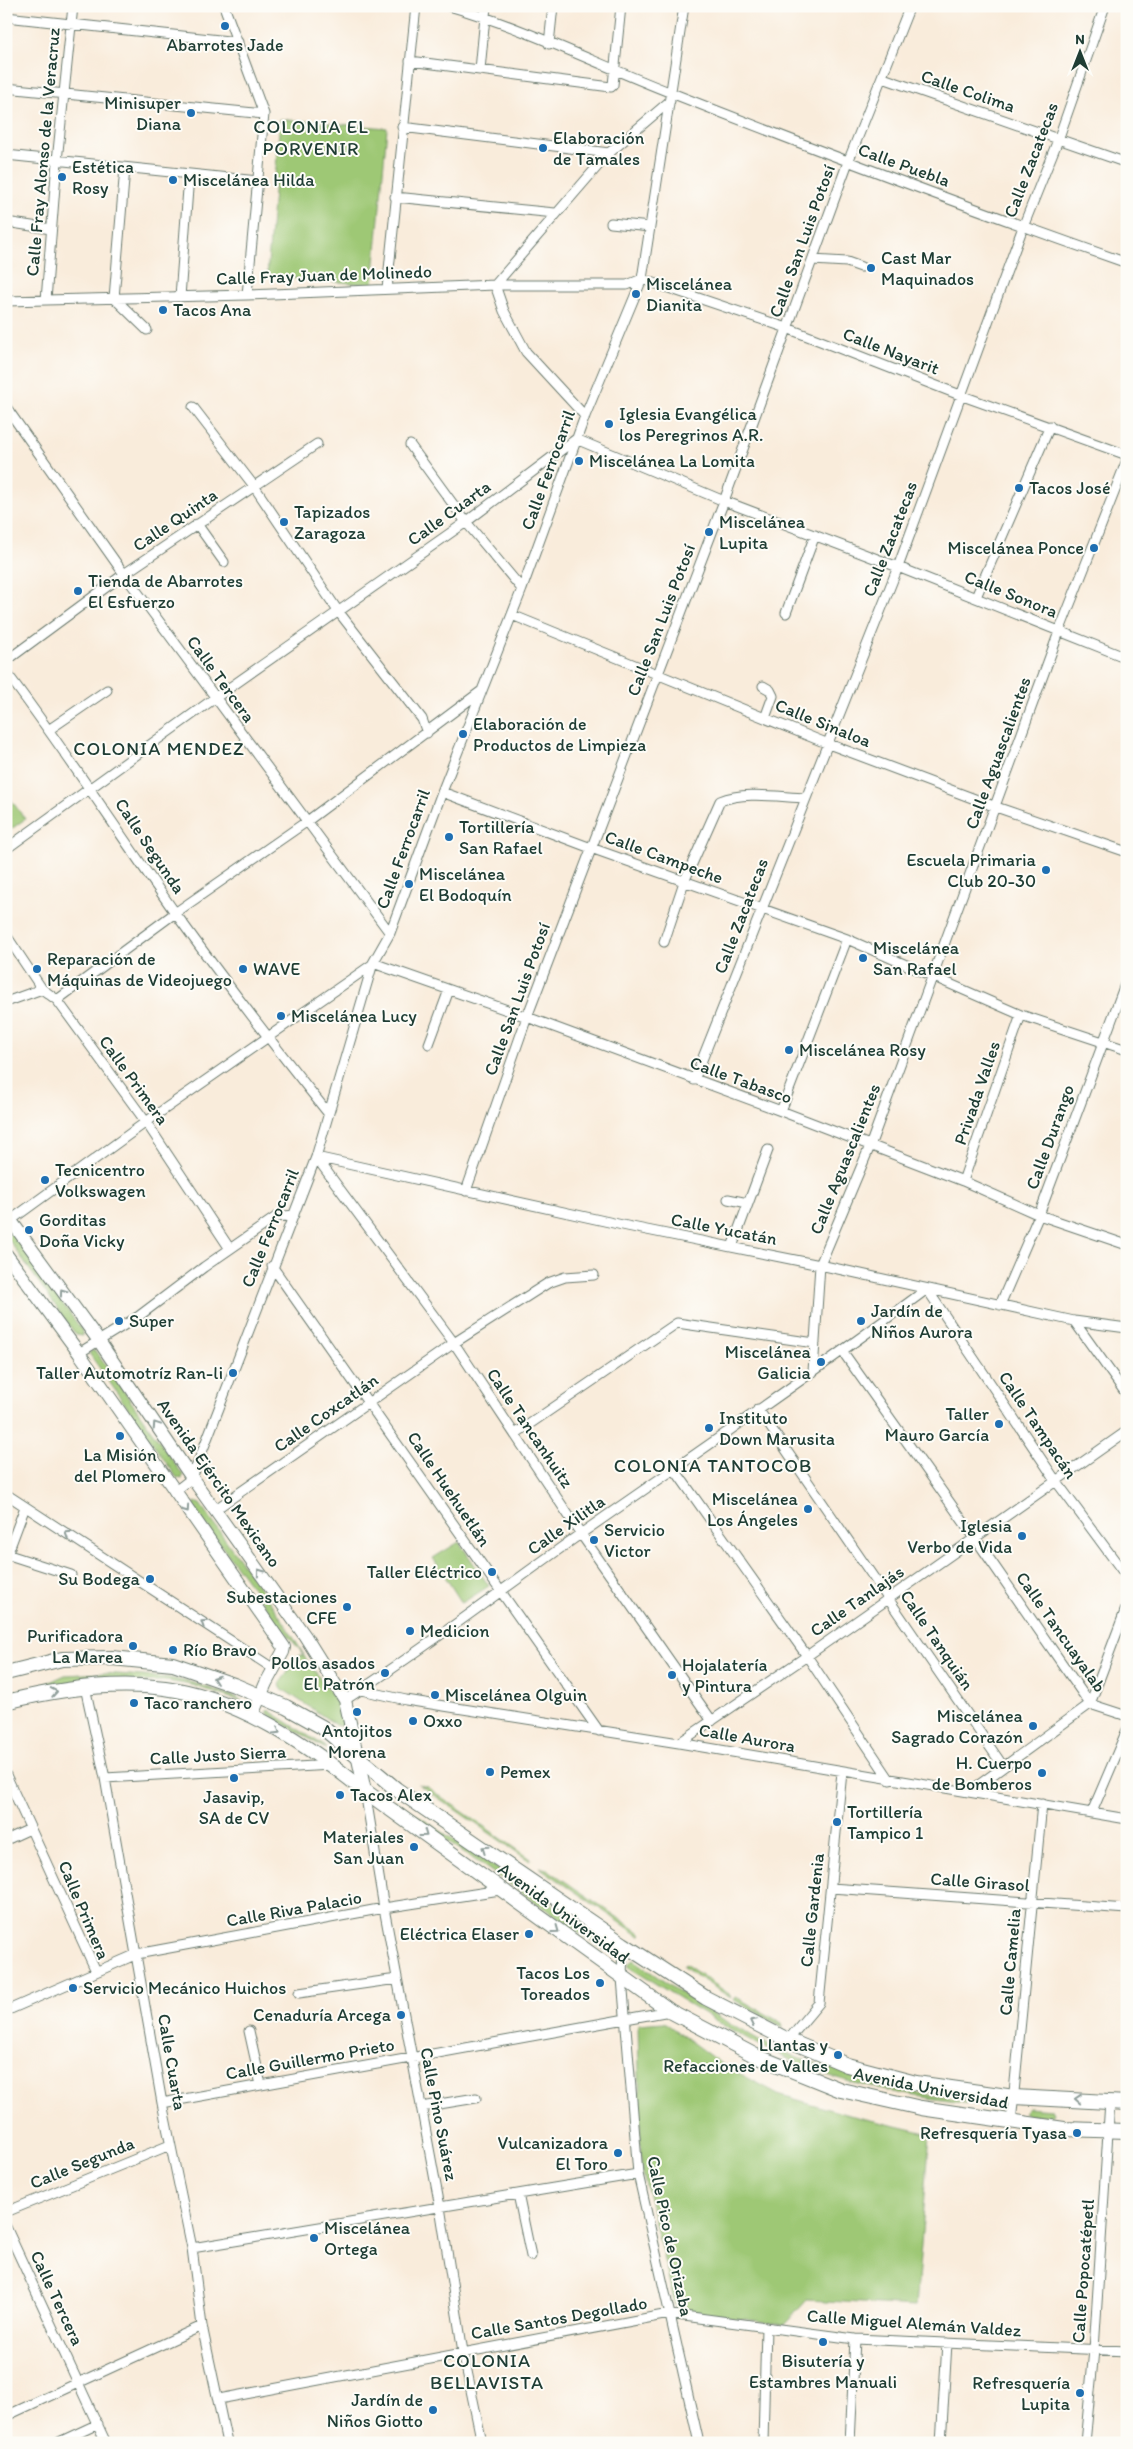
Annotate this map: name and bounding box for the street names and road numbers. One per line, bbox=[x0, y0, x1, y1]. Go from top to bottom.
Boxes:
street label: Calle Fray Alonso de la Veracruz bbox=[21, 26, 65, 277]
street label: Calle Colima bbox=[918, 65, 1018, 117]
street label: Calle Zacatecas bbox=[999, 99, 1063, 221]
street label: Calle Puebla bbox=[855, 138, 953, 192]
street label: Calle San Luis Potosí bbox=[764, 161, 840, 321]
street label: Calle Fray Juan de Molinedo bbox=[216, 260, 432, 290]
street label: Calle Nayarit bbox=[840, 323, 943, 380]
street label: Calle Ferrocarril bbox=[516, 407, 580, 533]
street label: Calle Cuarta bbox=[403, 475, 495, 551]
street label: Calle Zacatecas bbox=[858, 478, 922, 600]
street label: Calle Quinta bbox=[129, 484, 222, 556]
street label: Calle San Luis Potosí bbox=[622, 540, 700, 699]
street label: Calle Sonora bbox=[961, 565, 1061, 623]
street label: Calle Tercera bbox=[182, 631, 260, 727]
street label: Calle Aguascalientes bbox=[960, 674, 1036, 832]
street label: Calle Sinaloa bbox=[772, 694, 875, 752]
street label: Calle Ferrocarril bbox=[371, 786, 435, 912]
street label: Calle Segunda bbox=[110, 794, 190, 898]
street label: Calle Campeche bbox=[602, 825, 726, 889]
street label: Calle Zacatecas bbox=[709, 855, 773, 977]
street label: Calle San Luis Potosí bbox=[479, 919, 555, 1079]
street label: Calle Primera bbox=[94, 1031, 174, 1129]
street label: Privada Valles bbox=[949, 1038, 1005, 1148]
street label: Calle Tabasco bbox=[687, 1051, 795, 1109]
street label: Calle Aguascalientes bbox=[805, 1080, 885, 1238]
street label: Calle Durango bbox=[1021, 1081, 1079, 1193]
street label: Calle Ferrocarril bbox=[236, 1165, 304, 1291]
street label: Calle Yucatán bbox=[669, 1208, 779, 1250]
street label: Calle Tancanhuitz bbox=[482, 1364, 578, 1492]
street label: Calle Tampacán bbox=[994, 1367, 1082, 1483]
street label: Calle Coxcatlán bbox=[269, 1369, 383, 1457]
street label: Avenida Ejército Mexicano bbox=[152, 1394, 286, 1572]
street label: Calle Huehuetlán bbox=[402, 1427, 496, 1551]
street label: Calle Xilitla bbox=[523, 1490, 609, 1560]
street label: Calle Tanlajás bbox=[806, 1561, 908, 1641]
street label: Calle Tancuayalab bbox=[1011, 1567, 1111, 1697]
street label: Calle Tanquián bbox=[895, 1586, 979, 1695]
street label: Calle Aurora bbox=[697, 1719, 797, 1757]
street label: Calle Justo Sierra bbox=[149, 1740, 288, 1770]
street label: Calle Gardenia bbox=[795, 1851, 829, 1968]
street label: Calle Primera bbox=[53, 1857, 115, 1963]
street label: Avenida Universidad bbox=[494, 1858, 634, 1968]
street label: Calle Girasol bbox=[930, 1868, 1030, 1896]
street label: Calle Riva Palacio bbox=[225, 1886, 363, 1932]
street label: Calle Camelia bbox=[994, 1907, 1026, 2016]
street label: Calle Cuarta bbox=[153, 2012, 191, 2112]
street label: Calle Guillermo Prieto bbox=[224, 2033, 396, 2085]
street label: Calle Pino Suárez bbox=[415, 2045, 463, 2183]
street label: Avenida Universidad bbox=[851, 2062, 1011, 2114]
street label: Calle Segunda bbox=[27, 2132, 137, 2194]
street label: Calle Pico de Orizaba bbox=[642, 2154, 698, 2318]
street label: Calle Popocatépetl bbox=[1067, 2198, 1099, 2344]
street label: Calle Tercera bbox=[25, 2247, 89, 2349]
street label: Calle Santos Degollado bbox=[469, 2292, 649, 2344]
street label: Calle Miguel Alemán Valdez bbox=[806, 2305, 1023, 2342]

